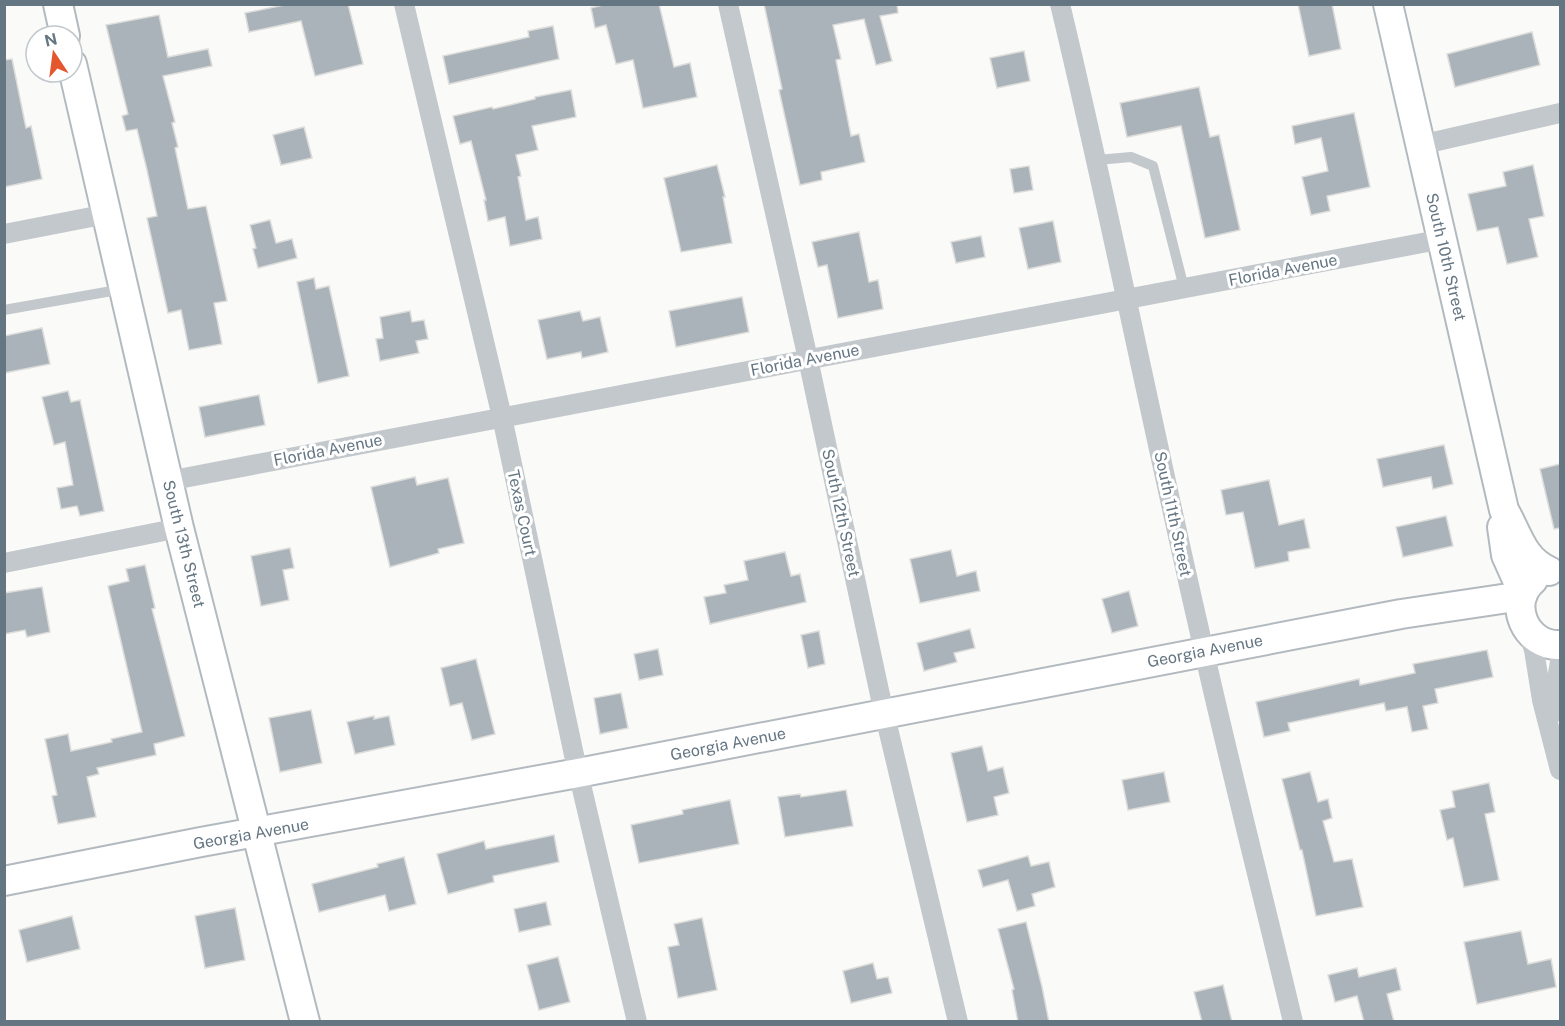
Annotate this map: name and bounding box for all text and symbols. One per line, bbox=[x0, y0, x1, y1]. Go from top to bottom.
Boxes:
north arrow bbox=[24, 24, 84, 84]
text: N bbox=[43, 29, 59, 51]
street label: South 10th Street bbox=[1422, 191, 1470, 323]
street label: Florida Avenue bbox=[1227, 250, 1339, 290]
street label: Florida Avenue bbox=[749, 340, 861, 380]
street label: Florida Avenue bbox=[272, 430, 384, 470]
street label: South 12th Street bbox=[818, 447, 864, 579]
street label: South 11th Street bbox=[1150, 450, 1196, 578]
street label: Texas Court bbox=[504, 468, 540, 558]
street label: South 13th Street bbox=[159, 478, 209, 610]
street label: Georgia Avenue bbox=[1146, 630, 1264, 672]
street label: Georgia Avenue bbox=[669, 723, 787, 765]
street label: Georgia Avenue bbox=[192, 814, 310, 854]

